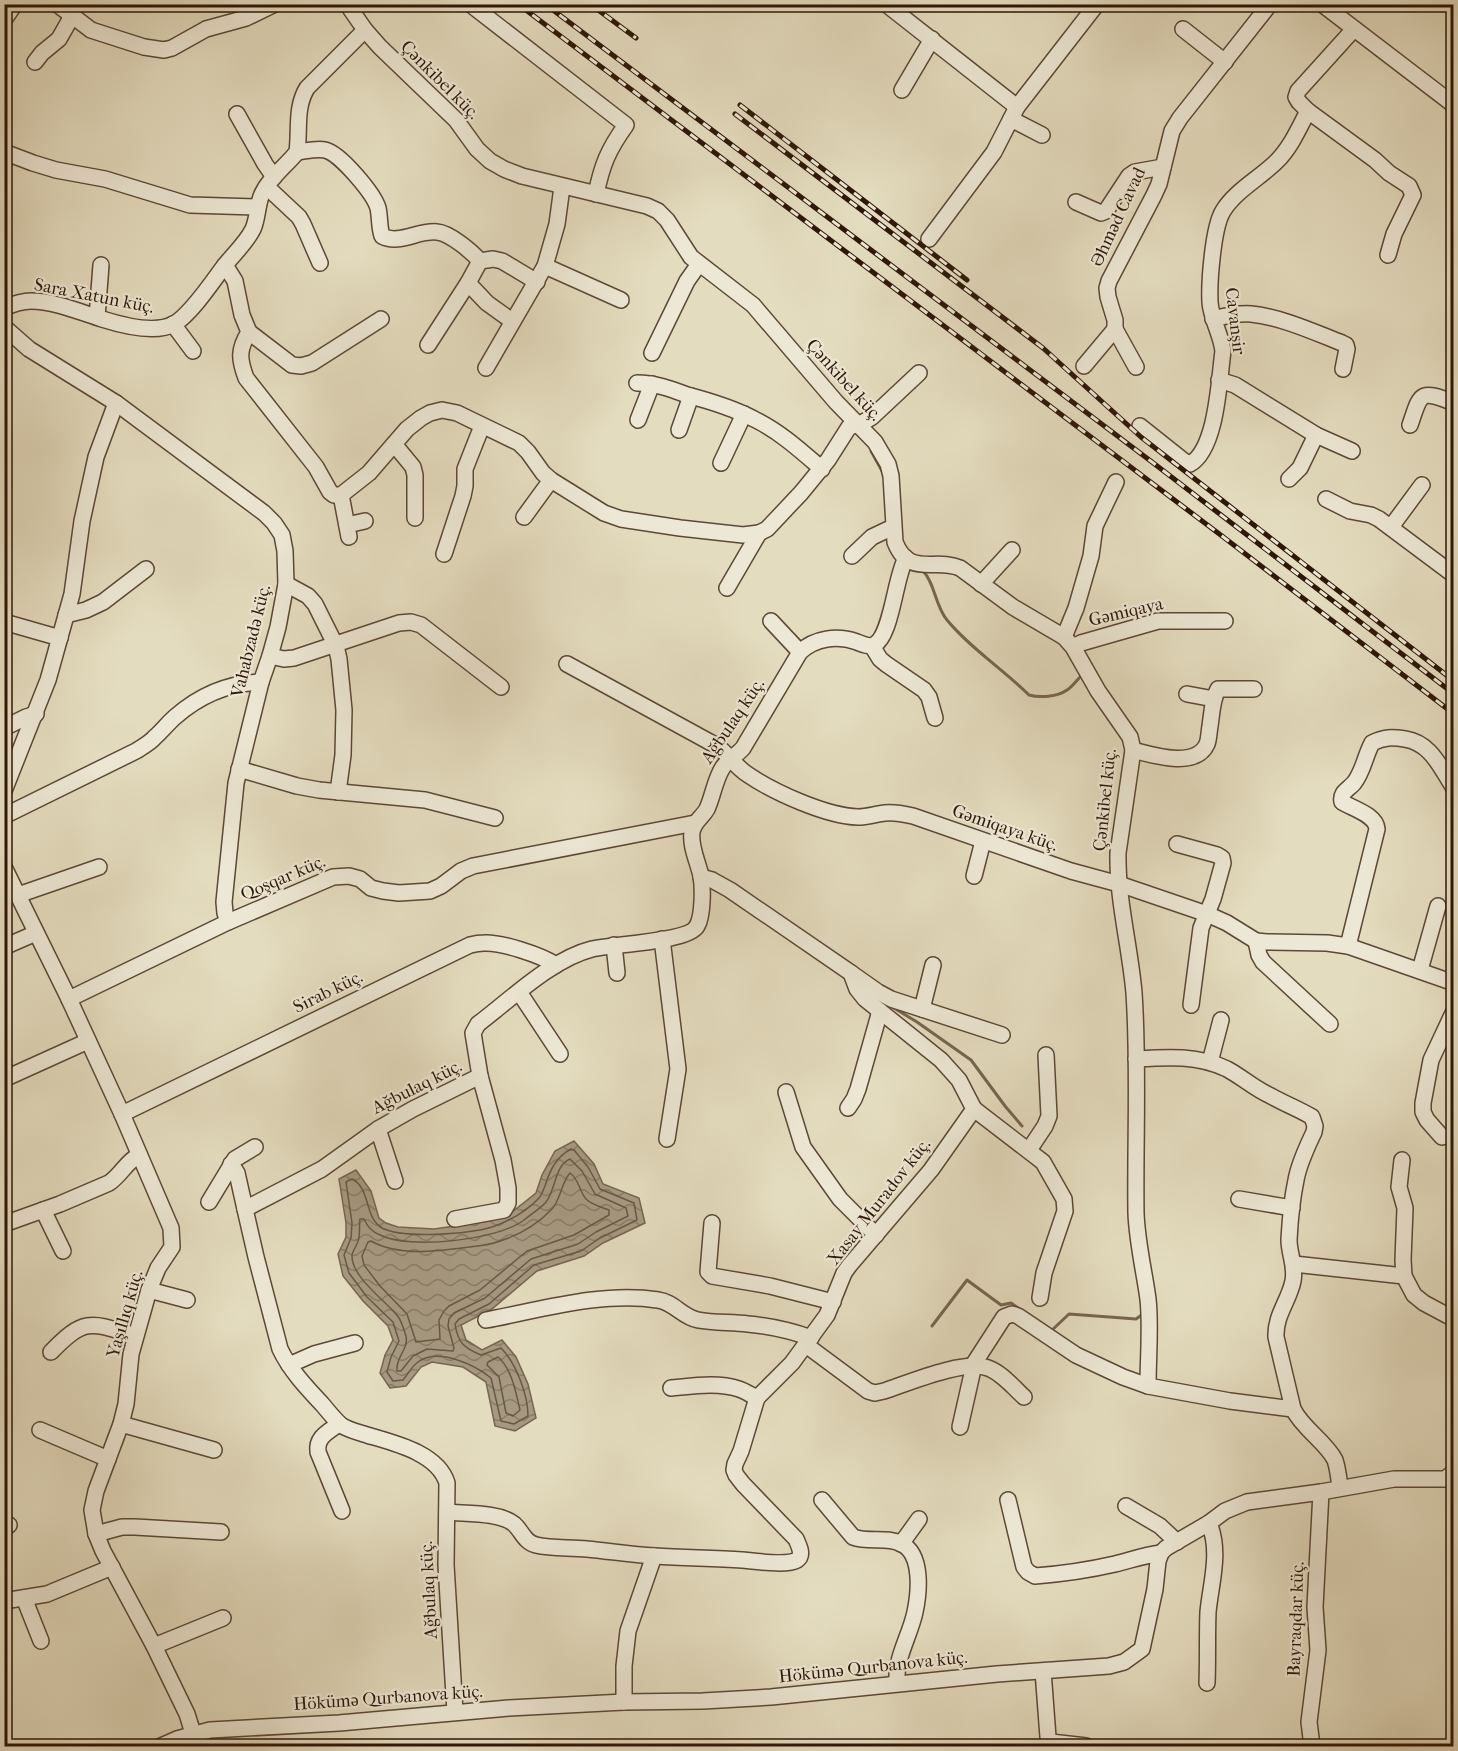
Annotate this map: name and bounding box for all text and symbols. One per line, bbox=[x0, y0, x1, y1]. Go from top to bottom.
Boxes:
street label: Çənkibel küç. bbox=[395, 36, 484, 125]
street label: Əhməd Cavad bbox=[1086, 164, 1150, 270]
street label: Sara Xatun küç. bbox=[32, 274, 156, 318]
street label: Cavanşir bbox=[1220, 286, 1250, 356]
street label: Çənkibel küç. bbox=[801, 335, 886, 426]
street label: Vahabzadə küç. bbox=[227, 582, 275, 701]
street label: Gəmiqaya bbox=[1087, 593, 1166, 631]
street label: Ağbulaq küç. bbox=[696, 674, 769, 768]
street label: Çənkibel küç. bbox=[1089, 748, 1122, 852]
street label: Gəmiqaya küç. bbox=[949, 800, 1061, 856]
street label: Qoşqar küç. bbox=[238, 851, 328, 905]
street label: Sirab küç. bbox=[290, 966, 366, 1018]
street label: Ağbulaq küç. bbox=[368, 1055, 465, 1119]
street label: Xasay Muradov küç. bbox=[823, 1134, 935, 1270]
street label: Yaşıllıq küç. bbox=[102, 1268, 148, 1361]
street label: Ağbulaq küç. bbox=[416, 1540, 442, 1641]
street label: Bayraqdar küç. bbox=[1283, 1561, 1309, 1677]
street label: Hökümə Qurbanova küç. bbox=[778, 1647, 968, 1687]
street label: Hökümə Qurbanova küç. bbox=[293, 1681, 483, 1715]

